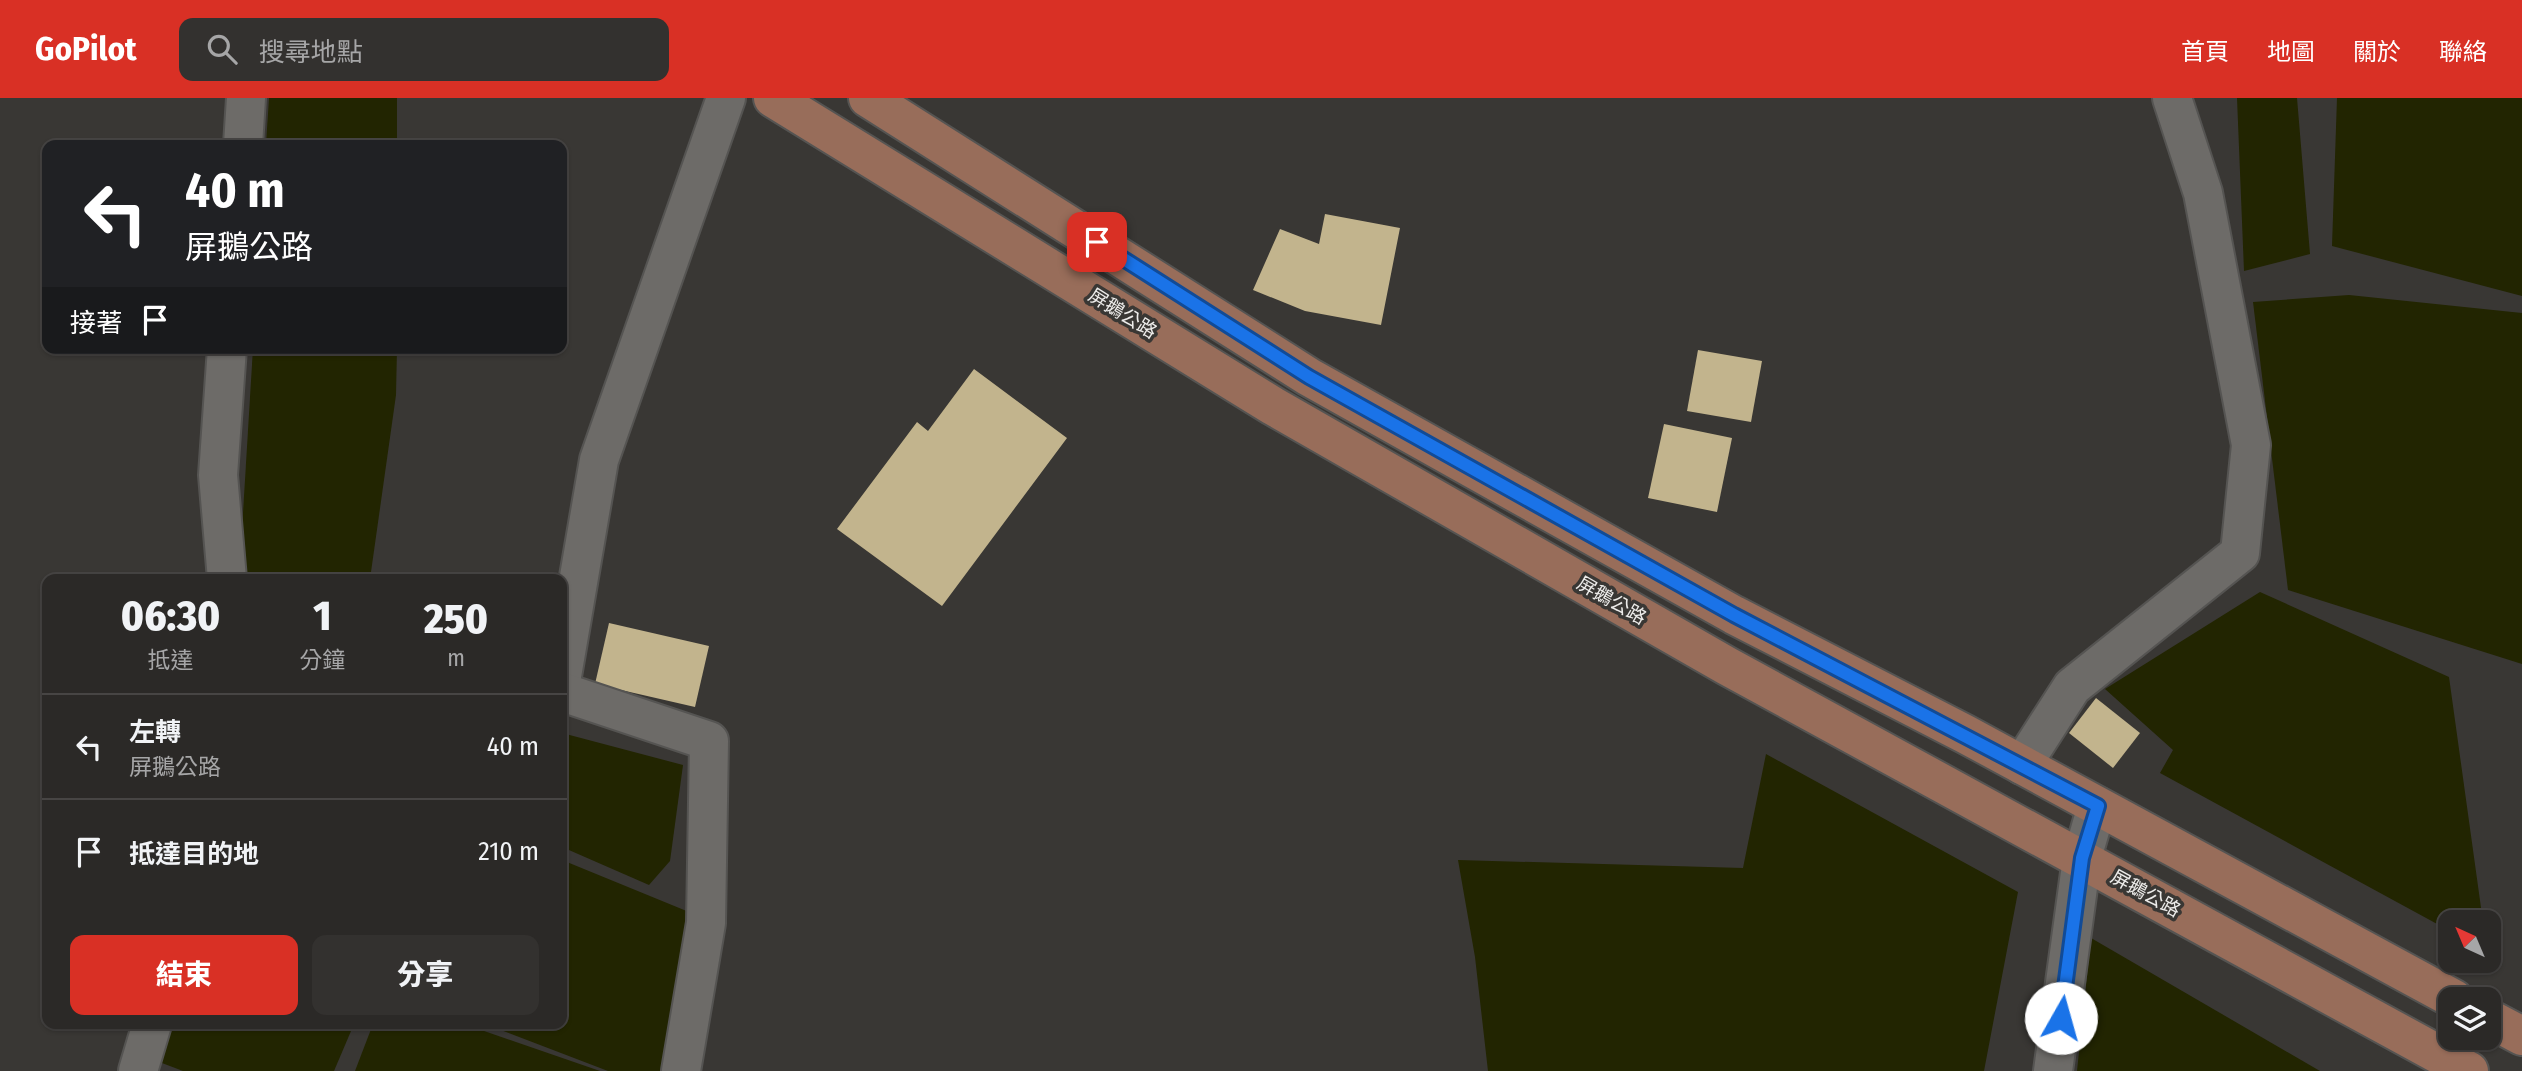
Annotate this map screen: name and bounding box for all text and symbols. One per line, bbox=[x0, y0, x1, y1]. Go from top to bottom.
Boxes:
search box bbox=[179, 18, 669, 81]
text: GoPilot bbox=[35, 29, 137, 69]
icon: search bbox=[203, 30, 241, 68]
text: 搜尋地點 bbox=[259, 37, 363, 68]
text: 首頁 bbox=[2181, 38, 2229, 66]
text: 地圖 bbox=[2267, 38, 2315, 66]
text: 關於 bbox=[2353, 38, 2401, 66]
text: 聯絡 bbox=[2439, 38, 2487, 66]
text: 40 m bbox=[185, 161, 285, 220]
icon: left bbox=[70, 168, 161, 259]
pin bbox=[1067, 212, 1127, 272]
icon: arrive bbox=[1078, 223, 1116, 261]
text: 屏鵝公路 bbox=[185, 228, 313, 266]
street label: 屏鵝公路 bbox=[1084, 284, 1161, 343]
icon: arrive bbox=[136, 301, 174, 339]
text: 接著 bbox=[70, 308, 122, 339]
street label: 屏鵝公路 bbox=[1573, 571, 1650, 629]
text: 06:30 bbox=[121, 591, 220, 641]
text: 1 bbox=[313, 591, 331, 641]
text: 250 bbox=[424, 594, 488, 644]
text: m bbox=[447, 644, 465, 672]
text: 抵達 bbox=[148, 646, 194, 674]
text: 分鐘 bbox=[299, 646, 345, 674]
text: 左轉 bbox=[129, 717, 181, 748]
icon: left bbox=[70, 728, 108, 766]
text: 40 m bbox=[487, 731, 539, 762]
text: 屏鵝公路 bbox=[129, 753, 221, 781]
icon: arrive bbox=[70, 833, 108, 871]
text: 210 m bbox=[478, 836, 539, 867]
text: 抵達目的地 bbox=[129, 839, 259, 870]
street label: 屏鵝公路 bbox=[2107, 865, 2185, 922]
north arrow bbox=[2438, 910, 2501, 973]
map controls bbox=[2438, 910, 2501, 1050]
button: 結束 bbox=[70, 935, 298, 1015]
button: 分享 bbox=[312, 935, 539, 1015]
position arrow bbox=[2024, 981, 2098, 1055]
button: layers bbox=[2438, 987, 2501, 1050]

